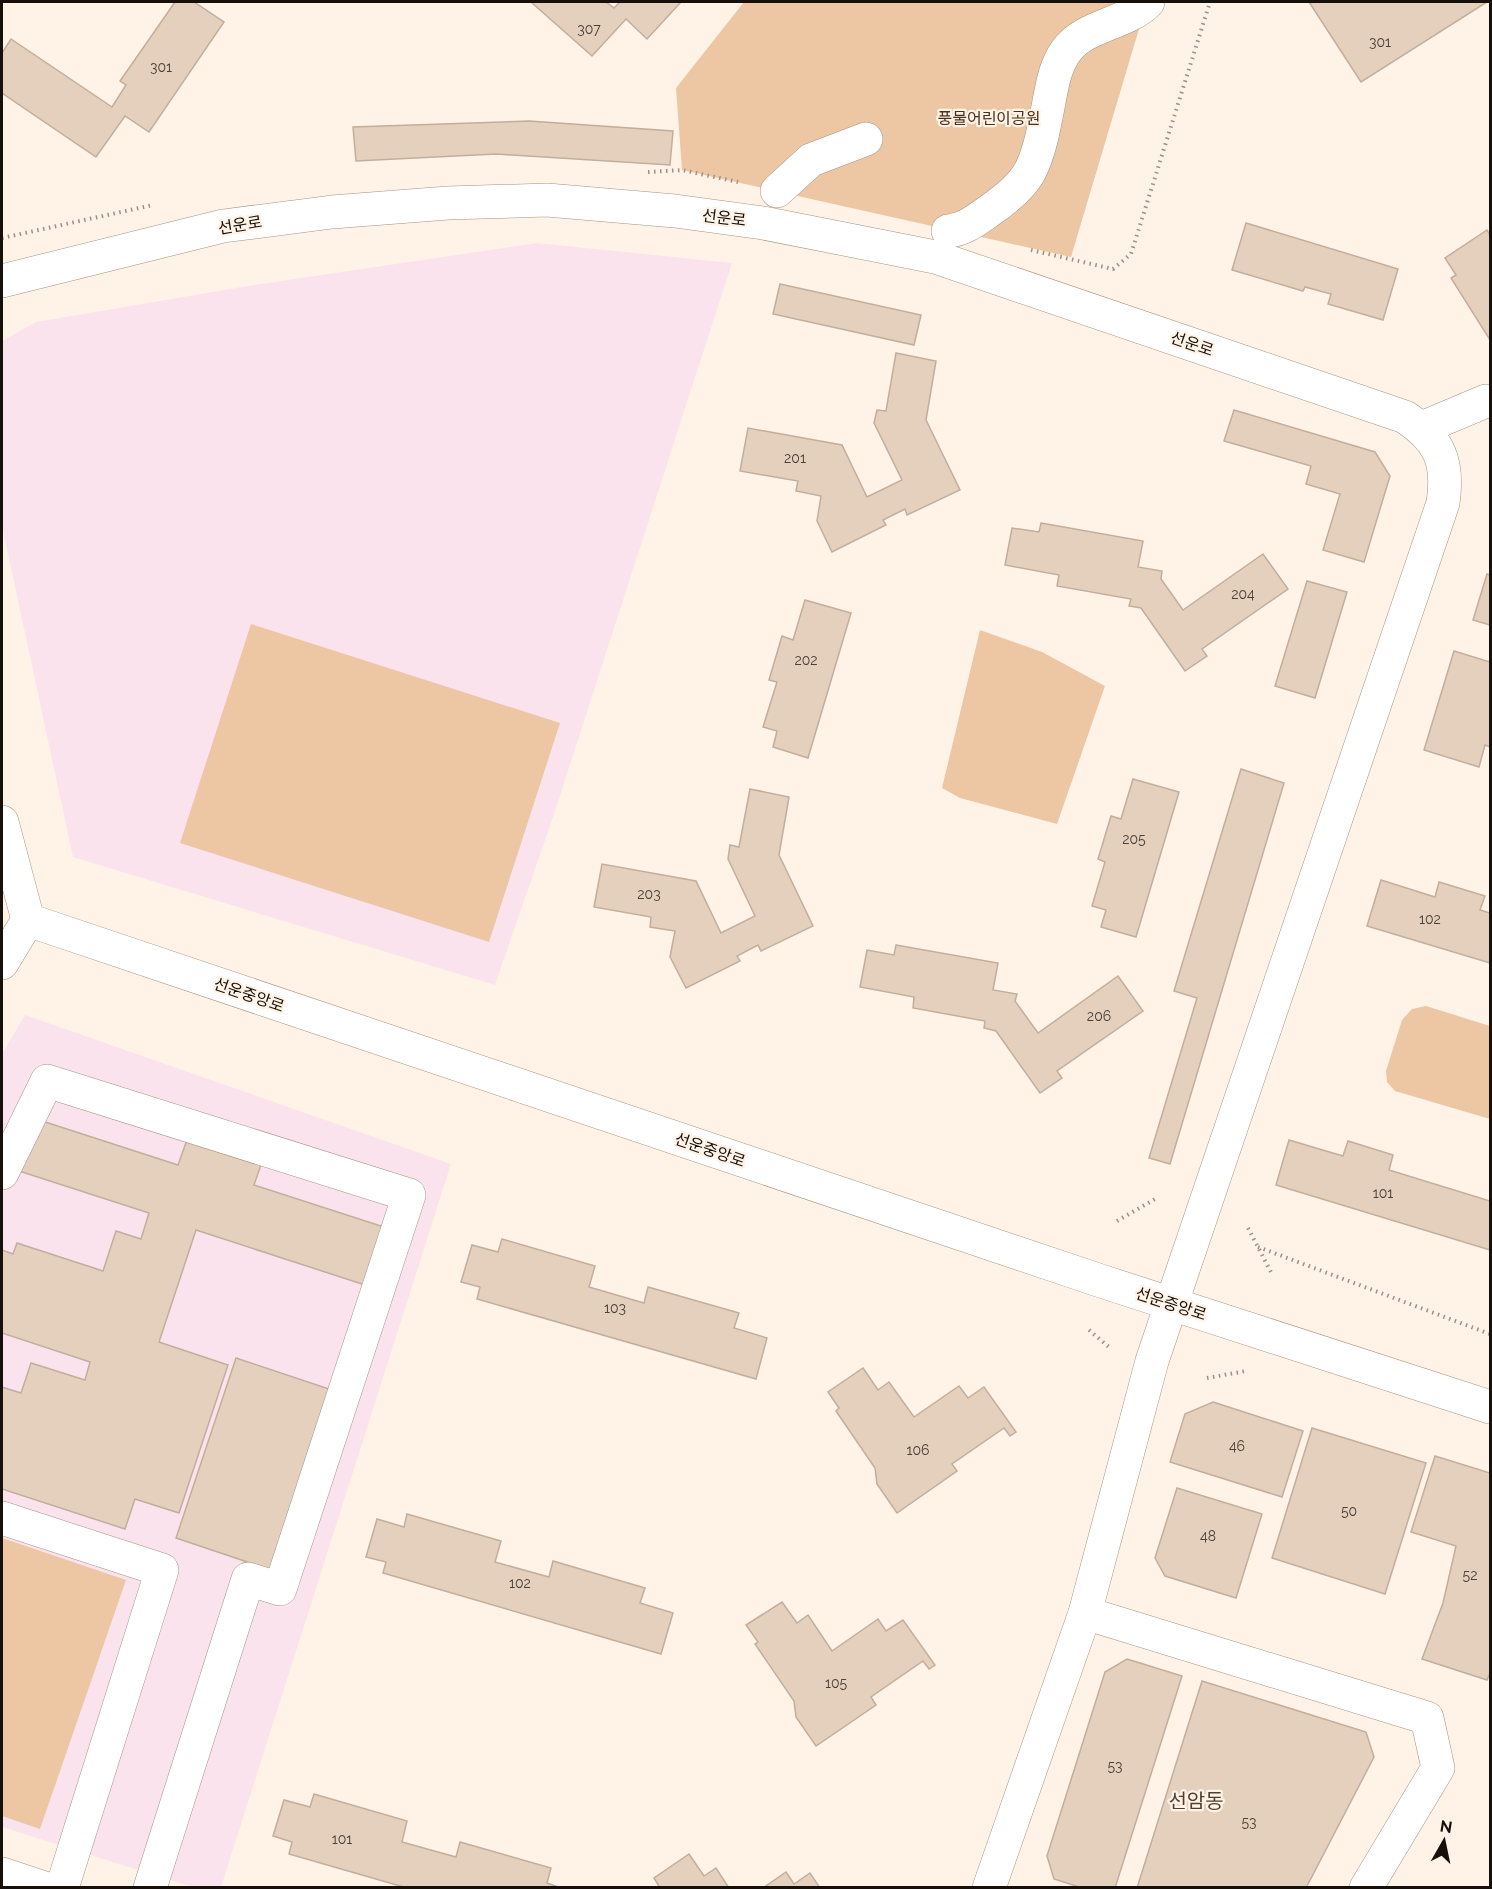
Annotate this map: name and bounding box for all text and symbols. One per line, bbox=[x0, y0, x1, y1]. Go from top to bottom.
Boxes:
house number: 307 bbox=[577, 21, 601, 37]
house number: 301 bbox=[1369, 34, 1391, 50]
house number: 301 bbox=[150, 59, 172, 75]
park label: 풍물어린이공원 bbox=[937, 109, 1041, 128]
street label: 선운로 bbox=[701, 206, 747, 230]
street label: 선운로 bbox=[217, 212, 264, 238]
street label: 선운로 bbox=[1168, 328, 1216, 360]
house number: 201 bbox=[784, 450, 806, 466]
house number: 204 bbox=[1231, 586, 1255, 602]
house number: 202 bbox=[794, 652, 818, 668]
house number: 205 bbox=[1122, 831, 1146, 847]
house number: 203 bbox=[637, 886, 661, 902]
house number: 102 bbox=[1419, 911, 1441, 927]
street label: 선운중앙로 bbox=[211, 974, 287, 1016]
house number: 206 bbox=[1087, 1008, 1111, 1024]
street label: 선운중앙로 bbox=[672, 1129, 748, 1171]
house number: 101 bbox=[1373, 1185, 1393, 1201]
street label: 선운중앙로 bbox=[1133, 1284, 1209, 1324]
house number: 103 bbox=[604, 1300, 626, 1316]
house number: 46 bbox=[1229, 1438, 1245, 1454]
house number: 106 bbox=[906, 1442, 930, 1458]
house number: 50 bbox=[1341, 1503, 1357, 1519]
house number: 48 bbox=[1200, 1528, 1216, 1544]
house number: 52 bbox=[1463, 1567, 1477, 1583]
house number: 102 bbox=[509, 1575, 531, 1591]
house number: 105 bbox=[825, 1675, 847, 1691]
house number: 53 bbox=[1107, 1758, 1123, 1774]
district label: 선암동 bbox=[1168, 1789, 1224, 1813]
north arrow bbox=[1414, 1811, 1474, 1871]
house number: 53 bbox=[1241, 1814, 1257, 1830]
text: N bbox=[1439, 1816, 1454, 1837]
house number: 101 bbox=[332, 1831, 352, 1847]

